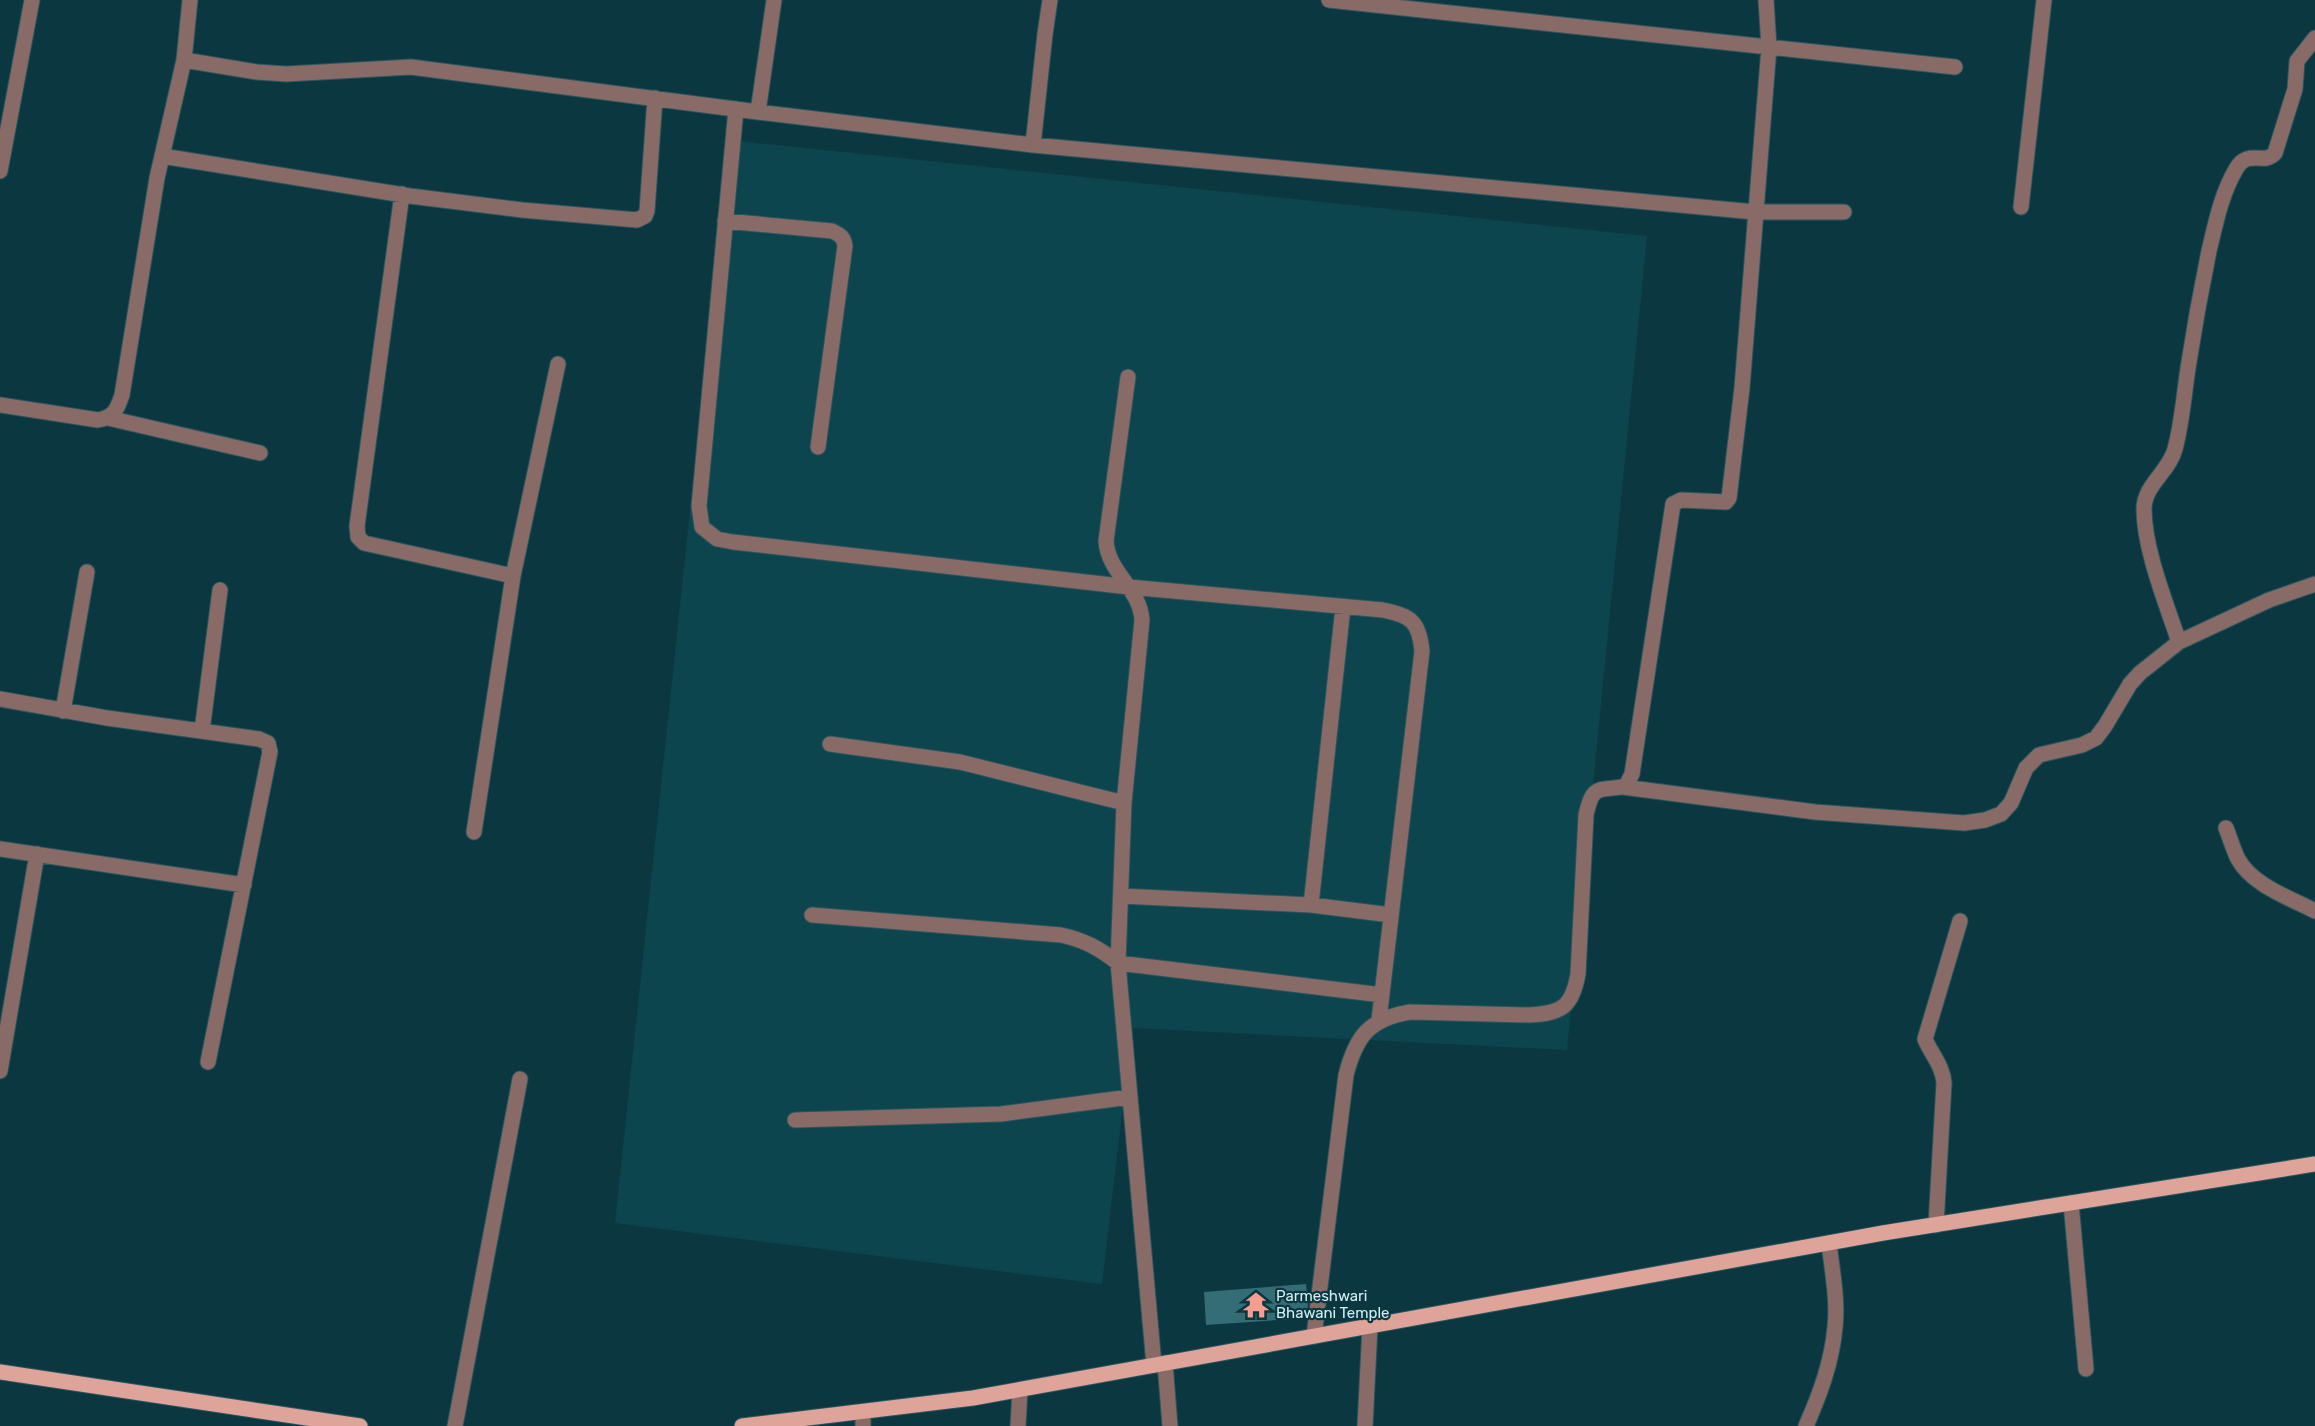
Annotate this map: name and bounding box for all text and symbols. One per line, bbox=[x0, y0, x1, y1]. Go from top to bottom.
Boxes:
place label: Parmeshwari Bhawani Temple bbox=[1276, 1287, 1389, 1322]
temple icon: Parmeshwari Bhawani Temple bbox=[1241, 1290, 1271, 1320]

